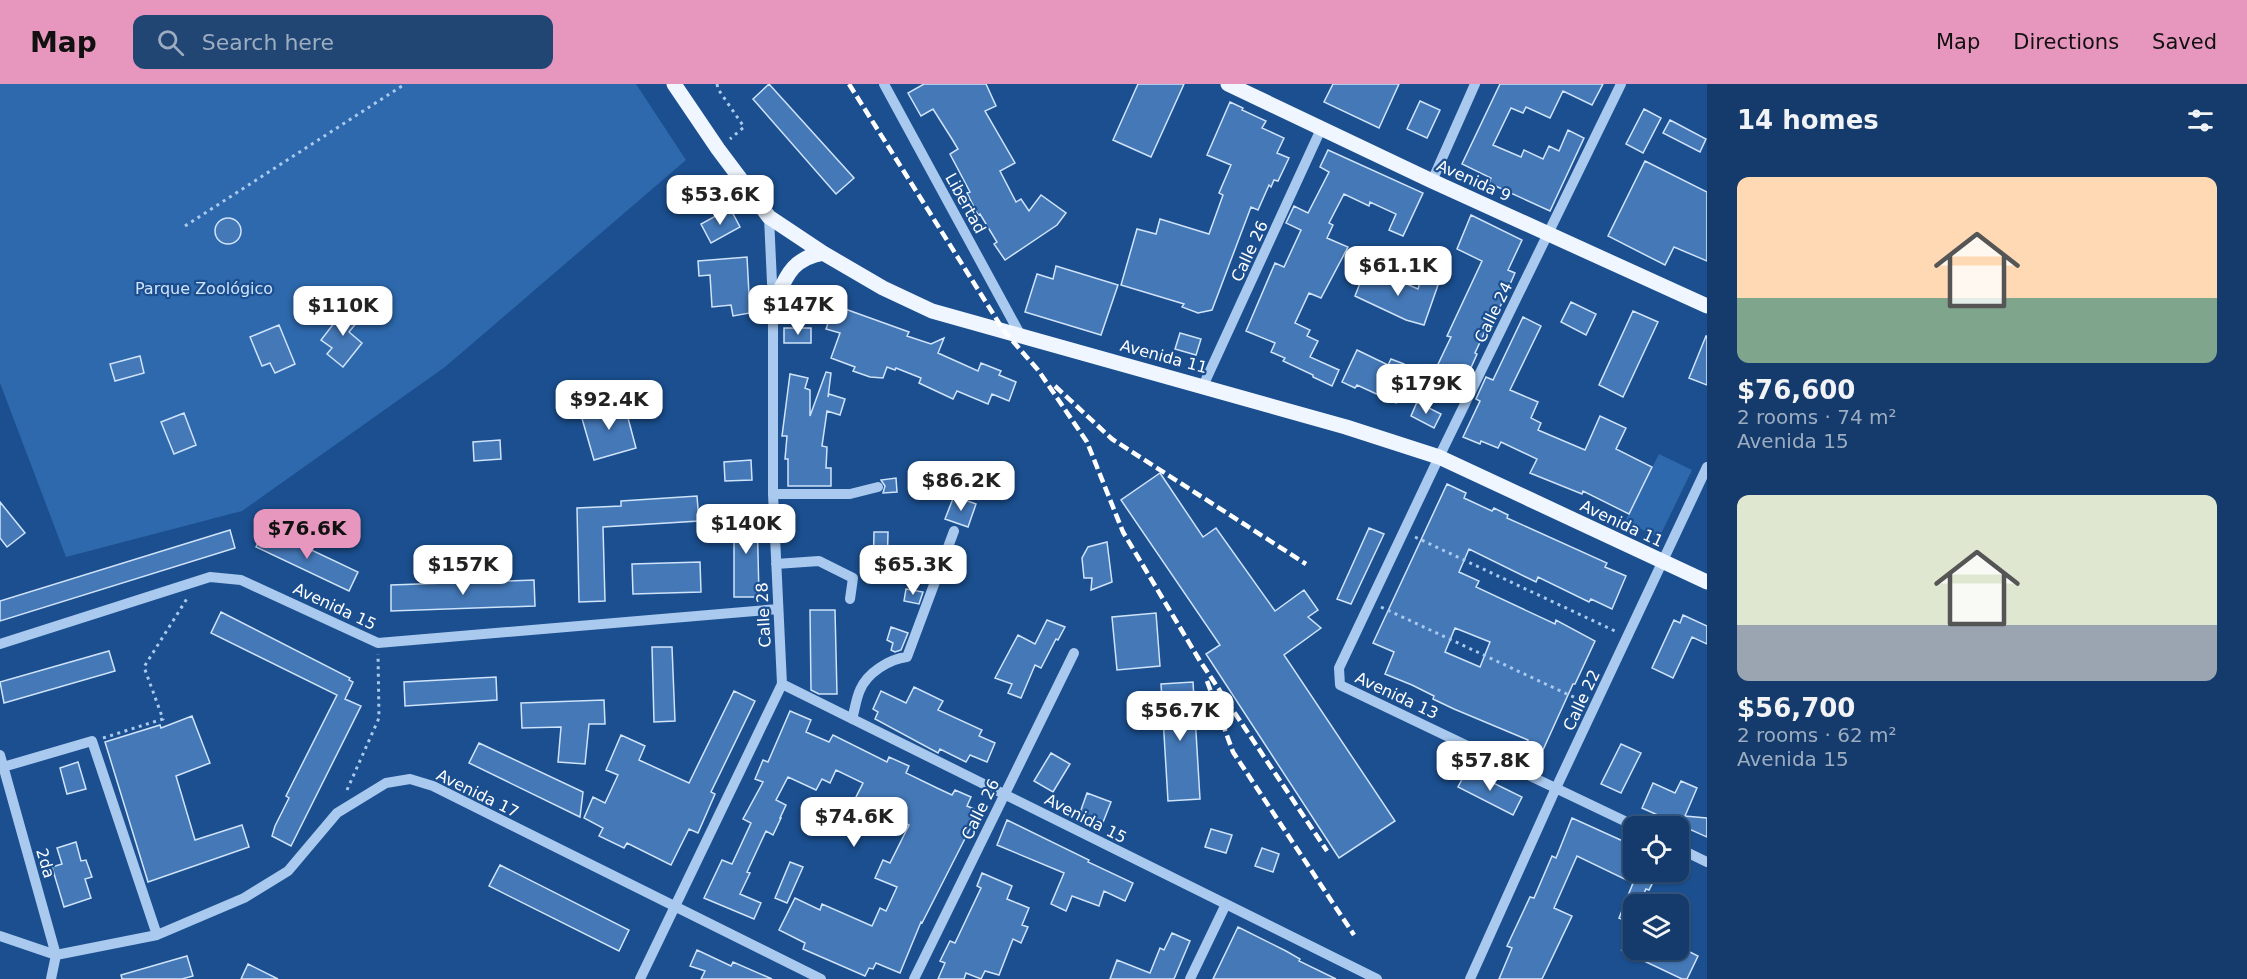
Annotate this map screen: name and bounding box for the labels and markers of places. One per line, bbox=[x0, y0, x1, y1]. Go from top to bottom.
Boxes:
pin: $53.6K bbox=[671, 175, 769, 226]
pin: $61.1K bbox=[1349, 246, 1447, 297]
pin: $147K bbox=[756, 285, 840, 336]
pin: $110K bbox=[301, 286, 385, 337]
pin: $179K bbox=[1384, 364, 1468, 415]
pin: $92.4K bbox=[560, 380, 658, 431]
pin: $86.2K bbox=[912, 461, 1010, 512]
pin: $140K bbox=[704, 504, 788, 555]
pin: $76.6K bbox=[258, 509, 356, 560]
pin: $157K bbox=[421, 545, 505, 596]
pin: $65.3K bbox=[864, 545, 962, 596]
pin: $56.7K bbox=[1131, 691, 1229, 742]
pin: $57.8K bbox=[1441, 741, 1539, 792]
pin: $74.6K bbox=[805, 797, 903, 848]

